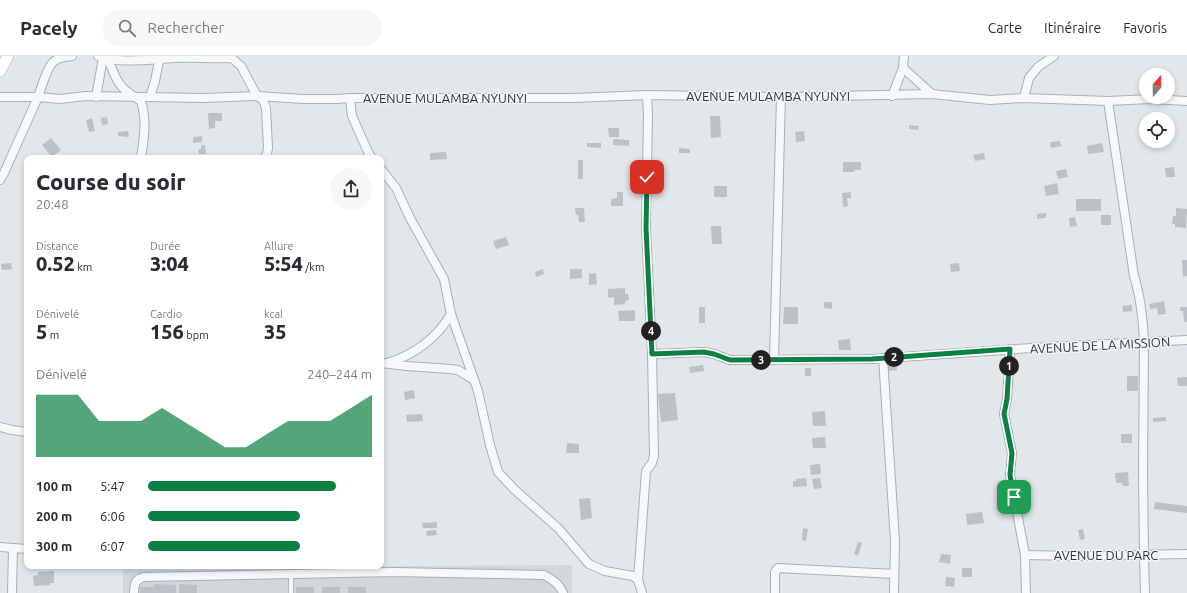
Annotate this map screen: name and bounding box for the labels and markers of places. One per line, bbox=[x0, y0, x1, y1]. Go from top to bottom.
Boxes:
pin bbox=[630, 160, 664, 194]
pin: 4 bbox=[641, 321, 661, 341]
pin: 2 bbox=[884, 347, 904, 367]
pin: 3 bbox=[751, 350, 771, 370]
pin: 1 bbox=[999, 356, 1019, 376]
pin bbox=[997, 480, 1031, 514]

